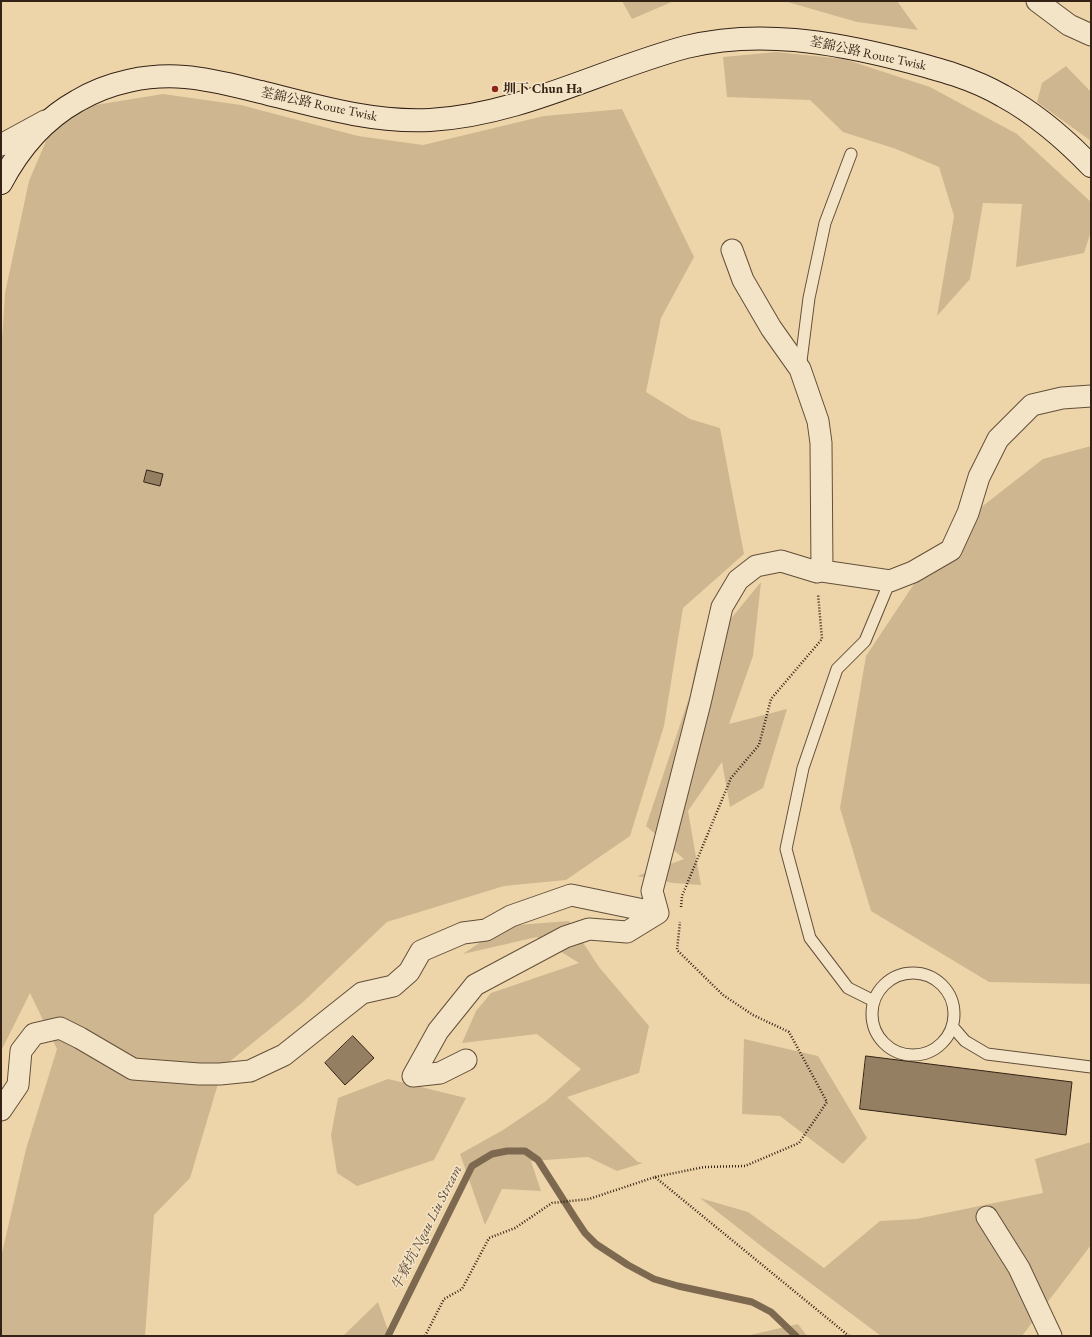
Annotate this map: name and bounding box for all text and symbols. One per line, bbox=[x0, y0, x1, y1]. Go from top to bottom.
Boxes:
street label: 荃錦公路 Route Twisk bbox=[808, 34, 928, 74]
place label: 圳下 Chun Ha bbox=[503, 81, 582, 97]
marker: 圳下 Chun Ha bbox=[490, 84, 500, 94]
street label: 荃錦公路 Route Twisk bbox=[259, 85, 379, 125]
water label: 牛寮坑 Ngau Liu Stream bbox=[388, 1163, 466, 1293]

